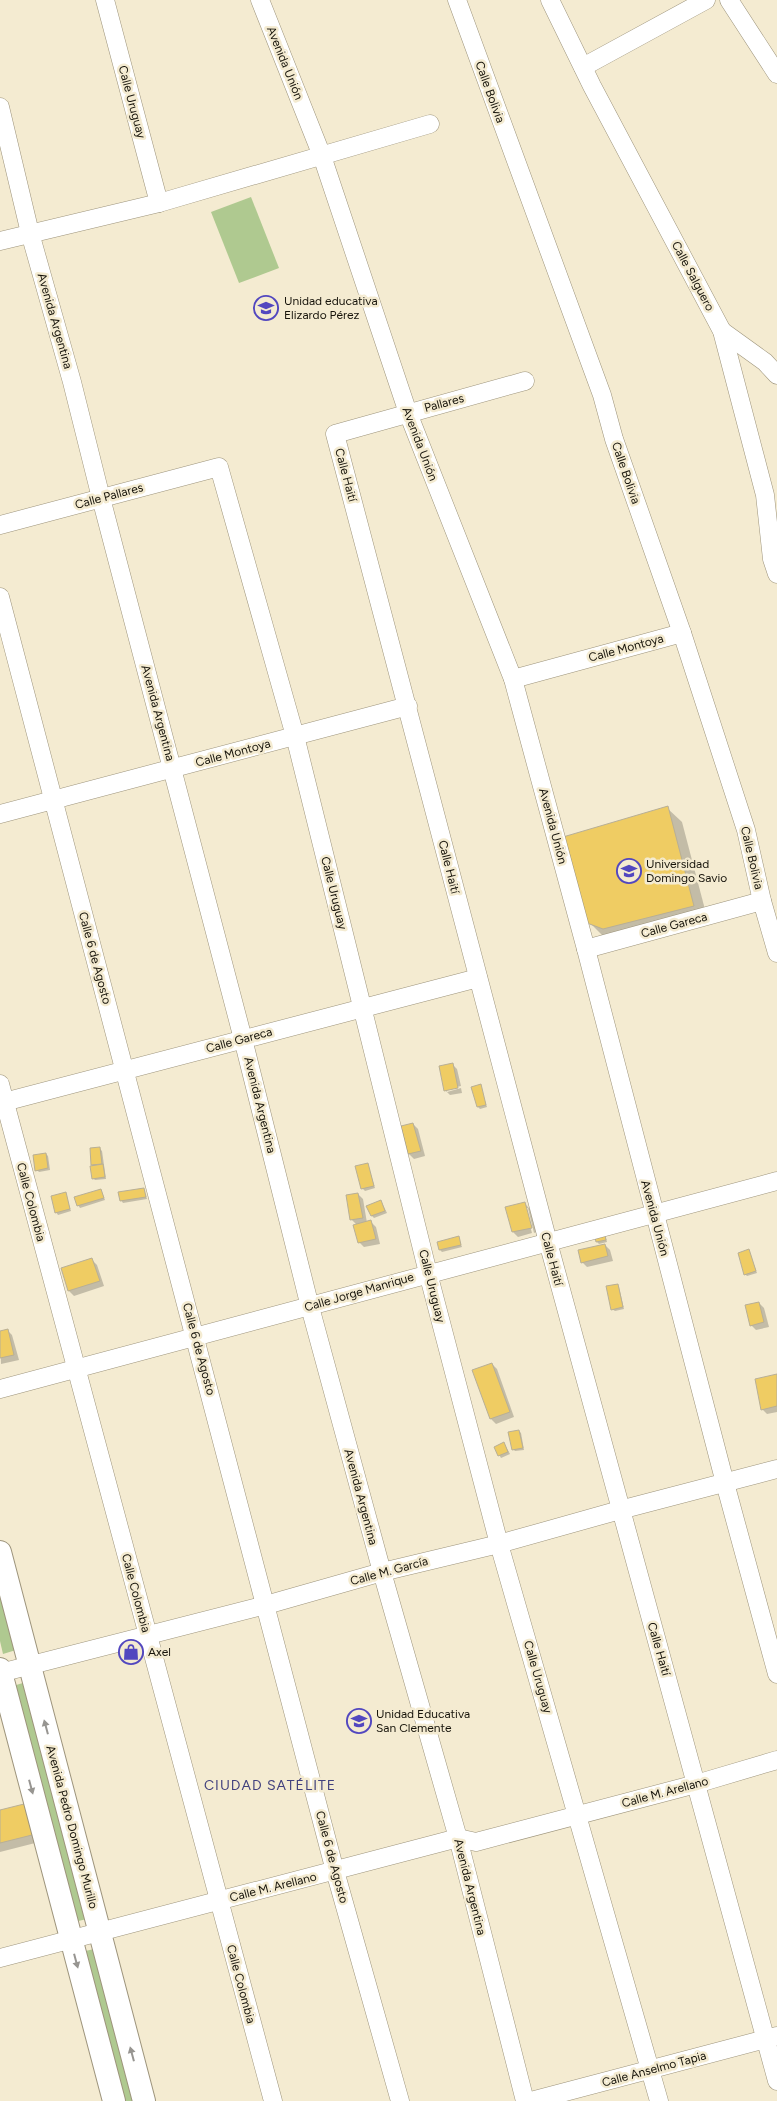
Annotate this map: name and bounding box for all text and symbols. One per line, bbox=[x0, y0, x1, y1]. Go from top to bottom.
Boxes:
street label: Avenida Unión bbox=[264, 24, 306, 102]
street label: Calle Bolivia bbox=[472, 59, 508, 125]
street label: Calle Uruguay bbox=[116, 64, 149, 141]
street label: Calle Salguero bbox=[669, 239, 717, 313]
street label: Avenida Argentina bbox=[35, 272, 75, 370]
place label: Unidad educativa Elizardo Pérez bbox=[284, 294, 378, 322]
school or university icon: Unidad educativa Elizardo Pérez bbox=[253, 295, 279, 321]
street label: Pallares bbox=[423, 391, 466, 415]
street label: Avenida Unión bbox=[400, 405, 441, 483]
street label: Calle Bolivia bbox=[609, 440, 643, 506]
street label: Calle Haití bbox=[332, 447, 360, 504]
street label: Calle Pallares bbox=[73, 480, 145, 512]
street label: Calle Montoya bbox=[587, 631, 665, 665]
street label: Avenida Argentina bbox=[138, 663, 178, 763]
street label: Calle Montoya bbox=[194, 736, 272, 770]
street label: Avenida Unión bbox=[536, 787, 570, 866]
street label: Calle Bolivia bbox=[738, 825, 766, 891]
street label: Calle Haití bbox=[436, 839, 463, 896]
street label: Calle Uruguay bbox=[318, 855, 350, 932]
place label: Universidad Domingo Savio bbox=[646, 857, 727, 885]
school or university icon: Universidad Domingo Savio bbox=[616, 858, 642, 884]
street label: Calle Gareca bbox=[639, 909, 709, 941]
street label: Calle 6 de Agosto bbox=[76, 910, 114, 1006]
street label: Calle Gareca bbox=[204, 1024, 274, 1056]
street label: Avenida Argentina bbox=[241, 1055, 279, 1155]
street label: Calle Colombia bbox=[14, 1161, 48, 1243]
street label: Avenida Unión bbox=[638, 1179, 672, 1258]
street label: Calle Haití bbox=[538, 1231, 566, 1288]
street label: Calle Uruguay bbox=[416, 1248, 448, 1325]
street label: Calle Jorge Manrique bbox=[303, 1270, 416, 1314]
street label: Calle 6 de Agosto bbox=[180, 1301, 218, 1397]
street label: Avenida Argentina bbox=[341, 1447, 381, 1547]
street label: Calle Colombia bbox=[119, 1552, 153, 1634]
street label: Calle M. García bbox=[349, 1554, 429, 1588]
street label: Calle Haití bbox=[645, 1621, 674, 1678]
shop icon: Axel bbox=[118, 1639, 144, 1665]
street label: Calle Uruguay bbox=[521, 1639, 555, 1716]
place label: Axel bbox=[148, 1645, 171, 1659]
place label: Unidad Educativa San Clemente bbox=[376, 1707, 470, 1735]
school or university icon: Unidad Educativa San Clemente bbox=[346, 1708, 372, 1734]
one-way arrow bbox=[42, 1720, 50, 1735]
street label: Avenida Pedro Domingo Murillo bbox=[43, 1744, 101, 1910]
street label: Calle M. Arellano bbox=[620, 1774, 710, 1810]
district label: CIUDAD SATÉLITE bbox=[204, 1777, 336, 1794]
one-way arrow bbox=[27, 1780, 35, 1795]
street label: Calle 6 de Agosto bbox=[313, 1809, 351, 1905]
street label: Avenida Argentina bbox=[451, 1837, 489, 1937]
street label: Calle M. Arellano bbox=[228, 1869, 318, 1905]
street label: Calle Colombia bbox=[224, 1943, 258, 2025]
one-way arrow bbox=[72, 1954, 80, 1969]
one-way arrow bbox=[128, 2046, 136, 2061]
street label: Calle Anselmo Tapia bbox=[600, 2048, 708, 2090]

